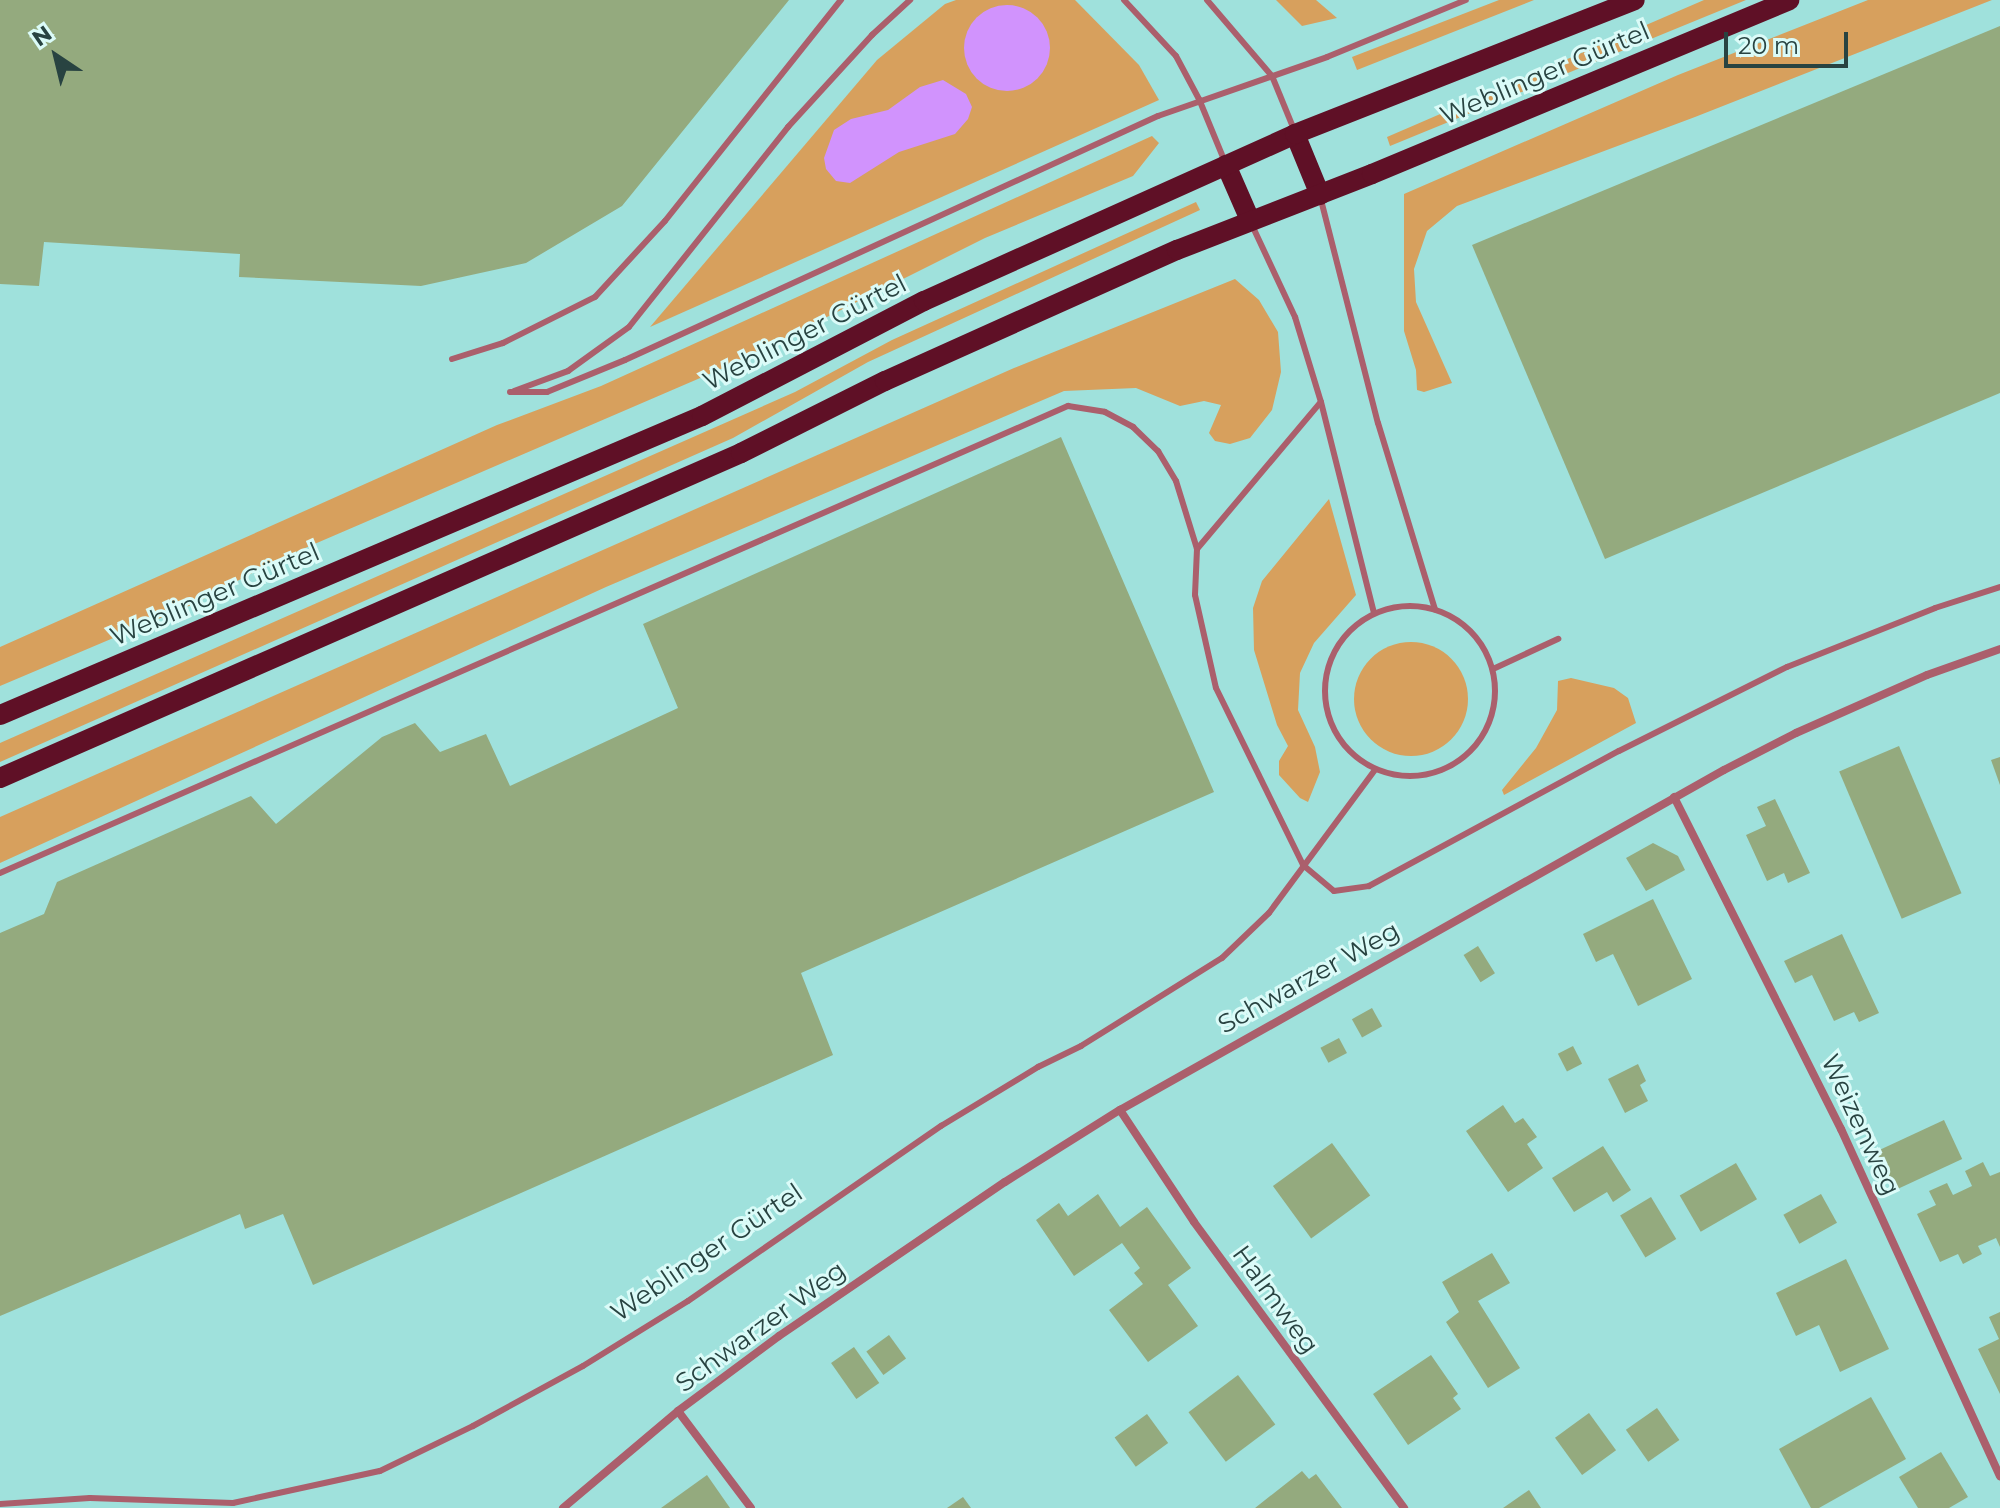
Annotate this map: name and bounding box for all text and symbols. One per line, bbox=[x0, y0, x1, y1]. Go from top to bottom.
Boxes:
north arrow bbox=[16, 16, 96, 96]
street label: Weblinger Gürtel bbox=[1436, 16, 1654, 132]
scale bar bbox=[1728, 16, 1852, 66]
text: N bbox=[27, 20, 57, 52]
text: 20 m bbox=[1738, 31, 1799, 60]
street label: Weblinger Gürtel bbox=[698, 268, 912, 398]
street label: Weblinger Gürtel bbox=[106, 537, 324, 653]
street label: Schwarzer Weg bbox=[1213, 915, 1405, 1041]
street label: Weizenweg bbox=[1814, 1049, 1906, 1201]
street label: Weblinger Gürtel bbox=[605, 1177, 809, 1329]
street label: Halmweg bbox=[1225, 1240, 1325, 1360]
street label: Schwarzer Weg bbox=[670, 1255, 852, 1399]

